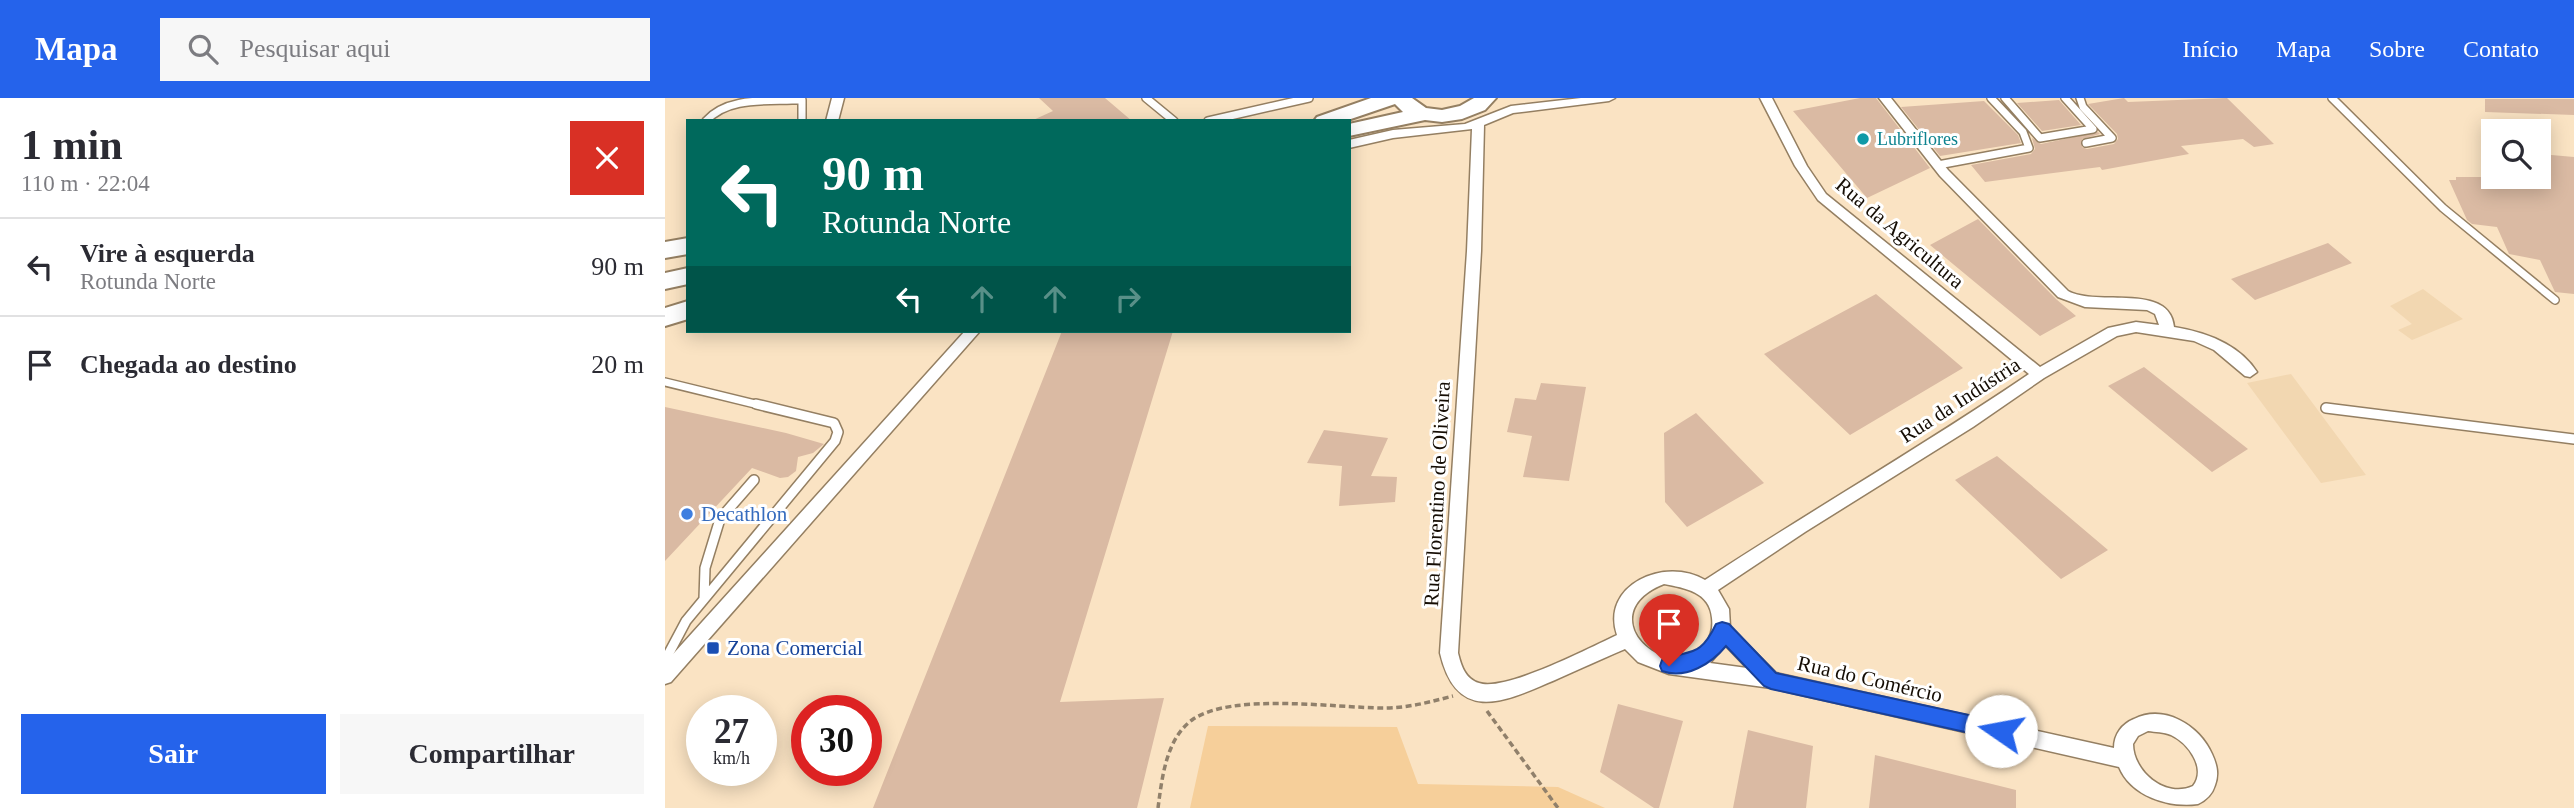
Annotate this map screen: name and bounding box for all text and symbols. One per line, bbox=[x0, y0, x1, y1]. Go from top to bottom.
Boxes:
search box bbox=[160, 18, 650, 81]
icon: search bbox=[184, 30, 222, 68]
text: Mapa bbox=[35, 31, 118, 67]
text: Pesquisar aqui bbox=[240, 34, 390, 63]
text: Início bbox=[2182, 36, 2238, 62]
text: Mapa bbox=[2276, 36, 2331, 62]
text: Sobre bbox=[2369, 36, 2425, 62]
text: Contato bbox=[2463, 36, 2539, 62]
map controls bbox=[2481, 119, 2551, 189]
button: search bbox=[2481, 119, 2551, 189]
button: close bbox=[570, 121, 644, 195]
text: 1 min bbox=[21, 122, 123, 168]
place label: Lubriflores bbox=[1877, 129, 1958, 149]
marker: Lubriflores bbox=[1855, 131, 1871, 147]
text: 90 m bbox=[822, 146, 924, 201]
icon: left bbox=[707, 147, 798, 238]
text: 110 m · 22:04 bbox=[21, 171, 150, 196]
street label: Rua da Agricultura bbox=[1831, 172, 1969, 294]
text: Rotunda Norte bbox=[822, 204, 1011, 240]
text: Vire à esquerda bbox=[80, 239, 255, 268]
icon: left bbox=[21, 248, 59, 286]
text: 90 m bbox=[591, 252, 644, 281]
text: Rotunda Norte bbox=[80, 269, 216, 294]
icon: left bbox=[890, 280, 928, 318]
icon: ahead bbox=[963, 280, 1001, 318]
icon: ahead bbox=[1036, 280, 1074, 318]
icon: right bbox=[1109, 280, 1147, 318]
icon: arrive bbox=[21, 346, 59, 384]
text: Chegada ao destino bbox=[80, 350, 297, 379]
text: 20 m bbox=[591, 350, 644, 379]
street label: Rua da Indústria bbox=[1895, 352, 2025, 448]
street label: Rua Florentino de Oliveira bbox=[1419, 380, 1455, 607]
place label: Decathlon bbox=[701, 502, 788, 526]
marker: Decathlon bbox=[679, 506, 695, 522]
pin bbox=[1639, 594, 1699, 666]
icon: arrive bbox=[1650, 605, 1688, 643]
place label: Zona Comercial bbox=[727, 636, 863, 660]
marker: Zona Comercial bbox=[705, 640, 721, 656]
street label: Rua do Comércio bbox=[1795, 651, 1945, 707]
position arrow bbox=[1964, 694, 2038, 768]
speed limit sign: 30 bbox=[791, 695, 882, 786]
text: 27 bbox=[714, 712, 749, 751]
button: Sair bbox=[21, 714, 326, 794]
button: Compartilhar bbox=[340, 714, 644, 794]
text: km/h bbox=[713, 748, 750, 768]

